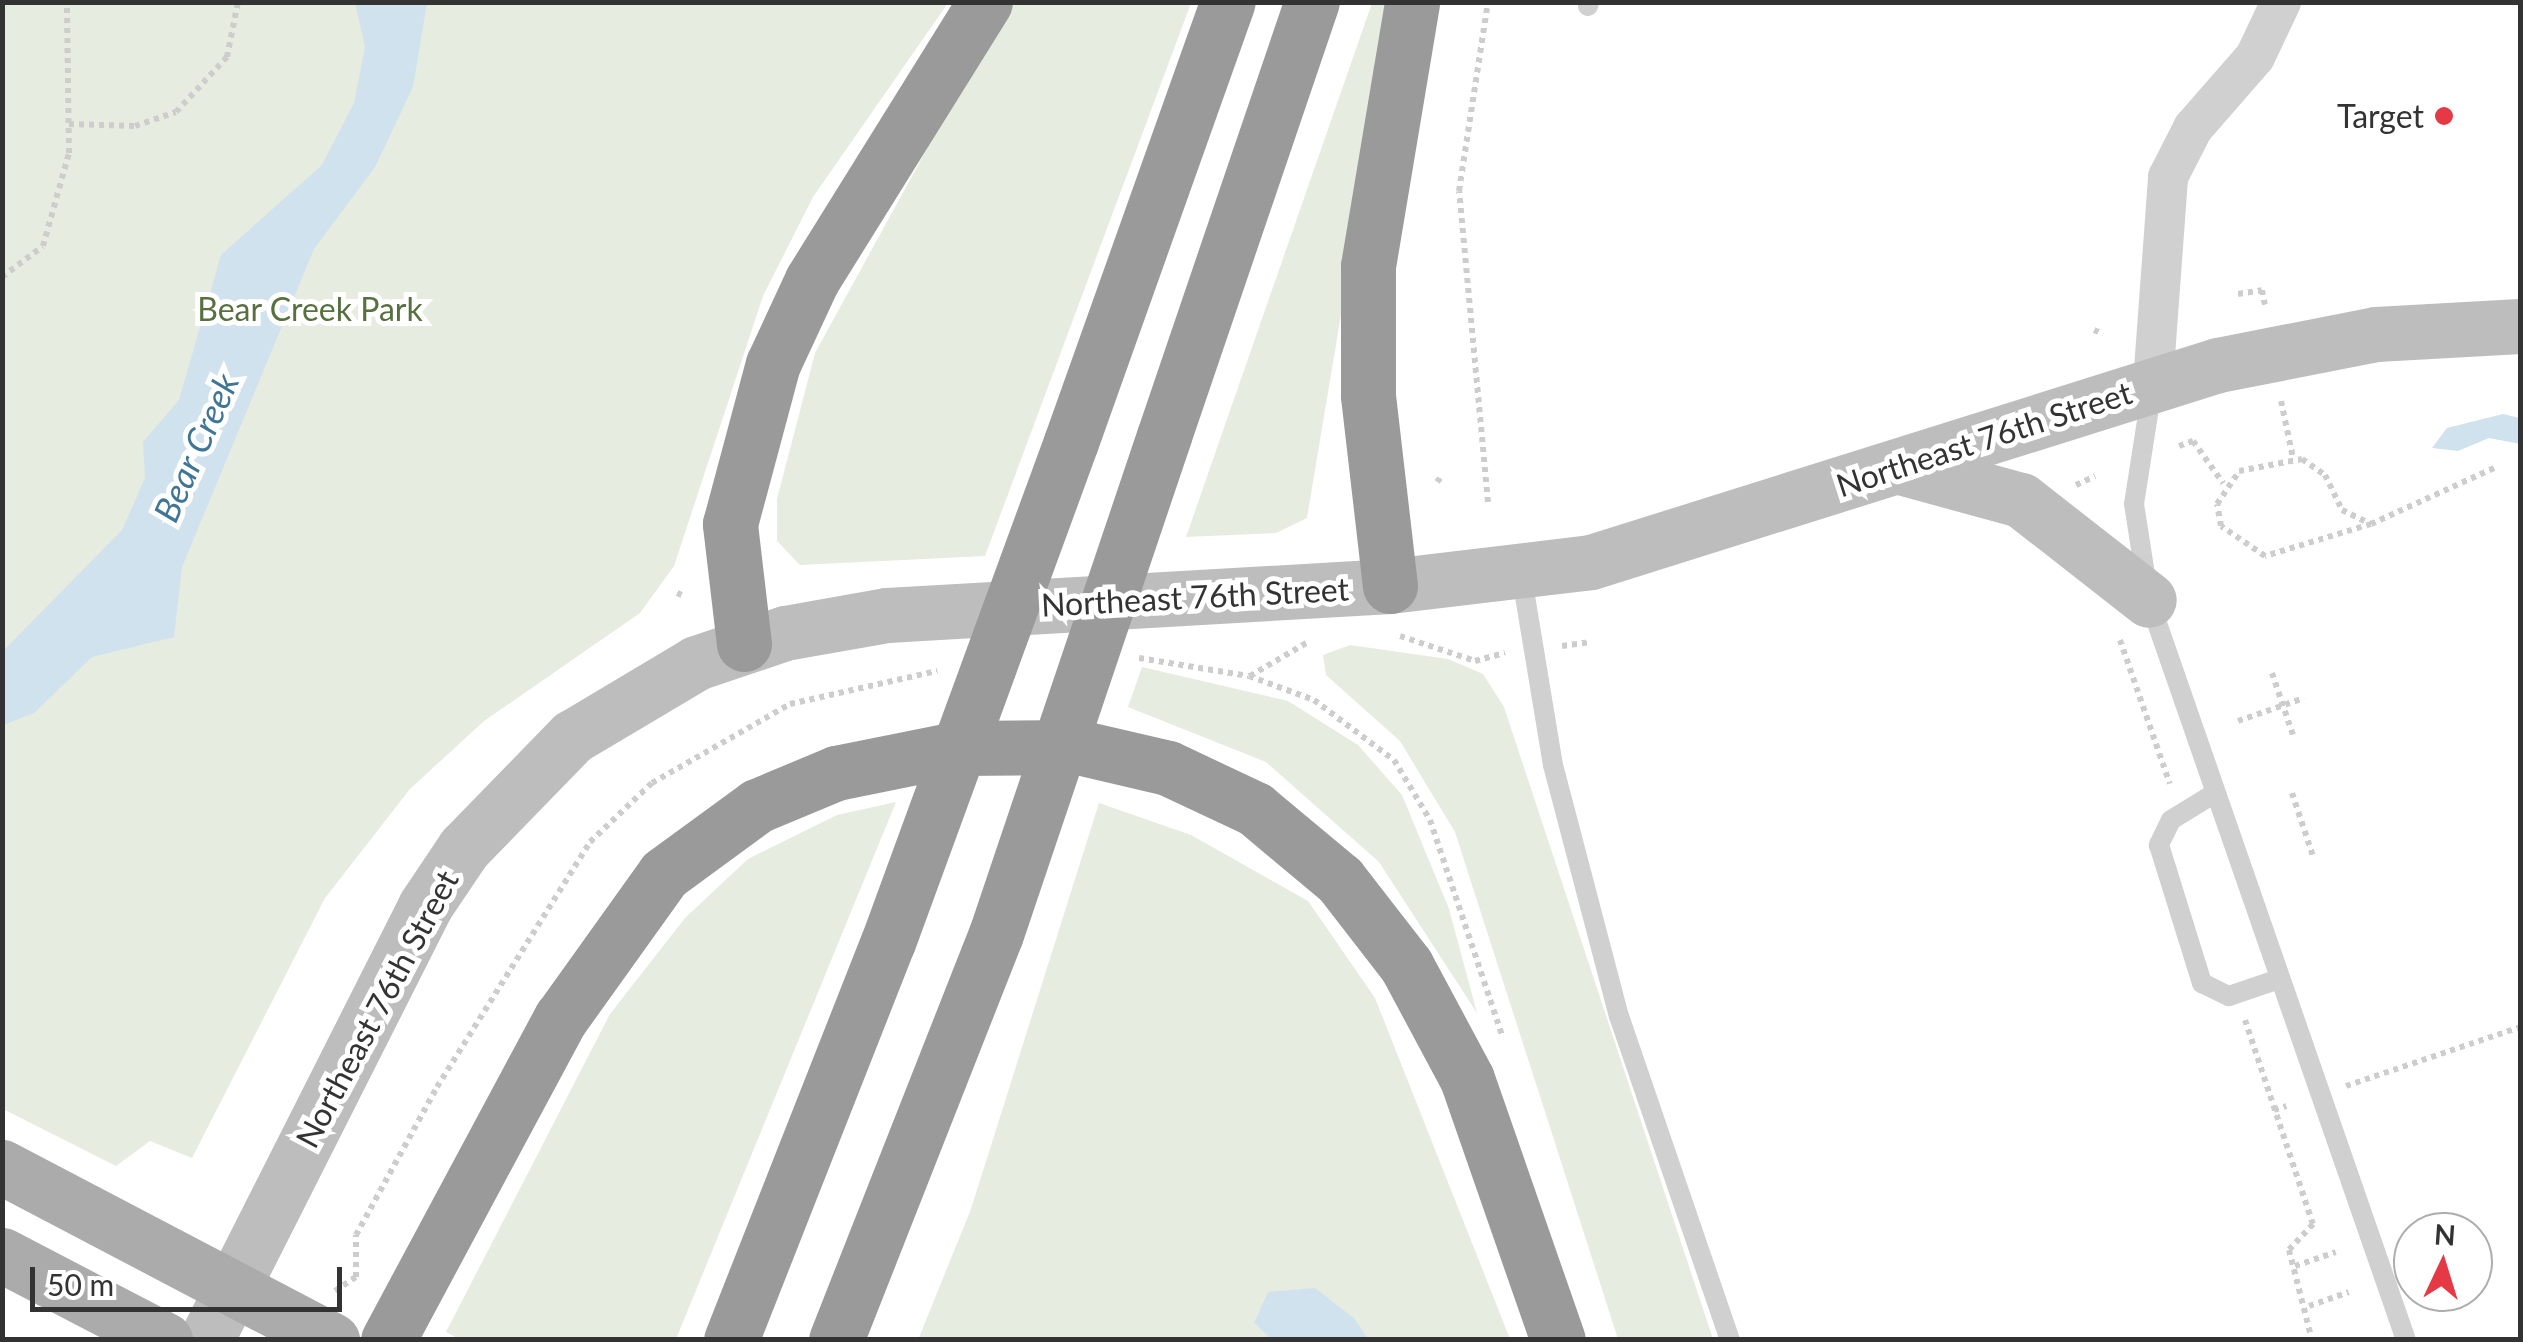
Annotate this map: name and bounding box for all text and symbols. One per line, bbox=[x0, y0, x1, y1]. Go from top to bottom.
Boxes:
place label: Target bbox=[2337, 97, 2424, 135]
marker: Target bbox=[2433, 105, 2455, 127]
park label: Bear Creek Park bbox=[197, 290, 423, 328]
water label: Bear Creek bbox=[144, 366, 246, 528]
street label: Northeast 76th Street bbox=[1831, 373, 2137, 505]
street label: Northeast 76th Street bbox=[1040, 570, 1350, 624]
street label: Northeast 76th Street bbox=[288, 864, 466, 1154]
north arrow bbox=[2393, 1212, 2493, 1312]
text: N bbox=[2433, 1216, 2457, 1252]
scale bar bbox=[35, 1247, 348, 1309]
text: 50 m bbox=[47, 1266, 114, 1302]

